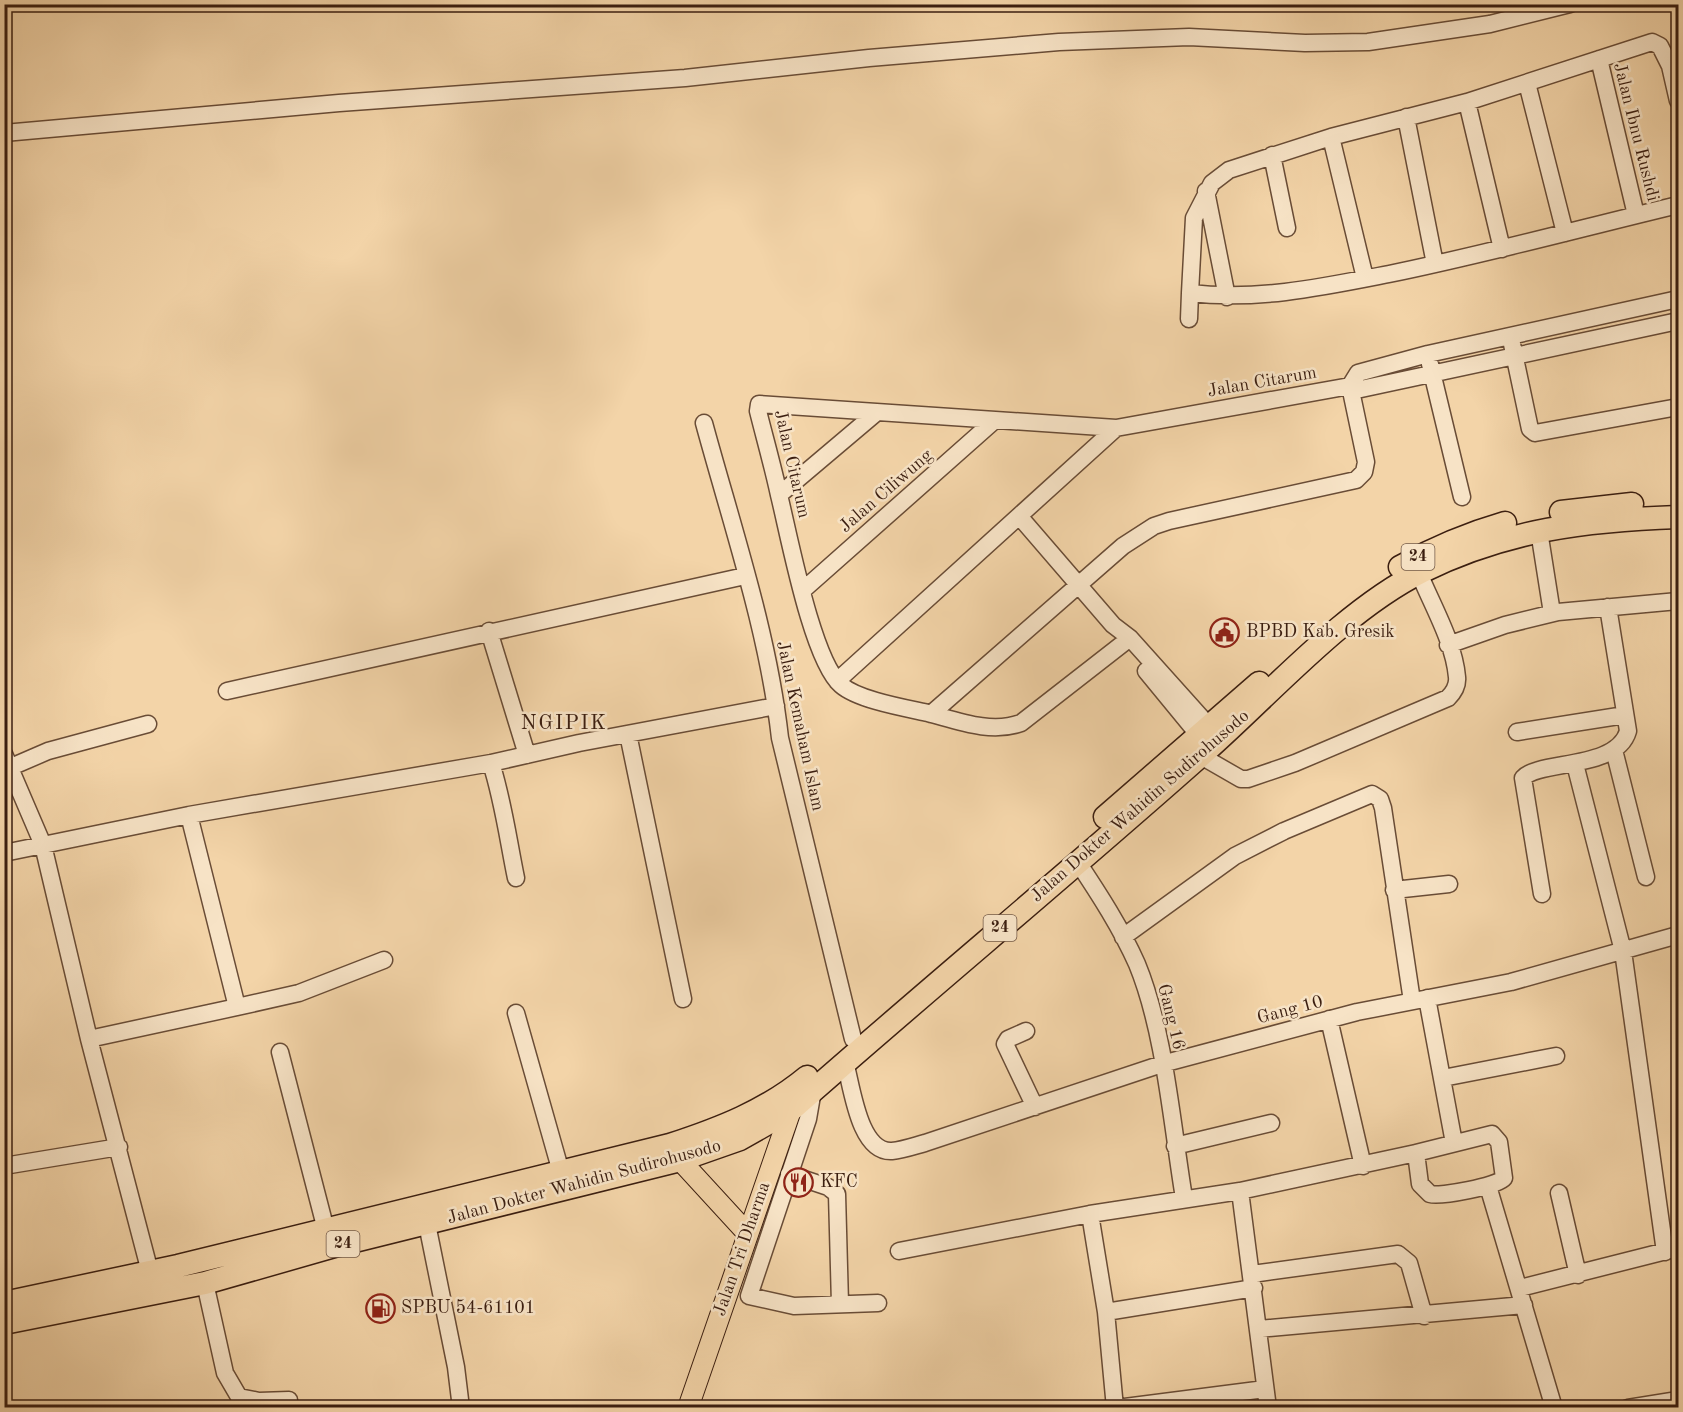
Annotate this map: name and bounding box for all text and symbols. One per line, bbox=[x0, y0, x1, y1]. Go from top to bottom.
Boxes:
street label: Jalan Ibnu Rushdi bbox=[1610, 61, 1662, 203]
street label: Jalan Citarum bbox=[1206, 364, 1318, 400]
street label: Jalan Citarum bbox=[771, 408, 813, 520]
street label: Jalan Ciliwung bbox=[836, 446, 936, 536]
road number: 24 bbox=[1402, 544, 1434, 570]
public building icon: BPBD Kab. Gresik bbox=[1209, 616, 1241, 648]
place label: BPBD Kab. Gresik bbox=[1246, 623, 1395, 641]
street label: Jalan Kemaham Islam bbox=[773, 639, 827, 813]
street label: Jalan Dokter Wahidin Sudirohusodo bbox=[1027, 706, 1253, 905]
district label: NGIPIK bbox=[521, 713, 608, 734]
road number: 24 bbox=[984, 915, 1016, 941]
street label: Gang 16 bbox=[1154, 982, 1188, 1052]
street label: Gang 10 bbox=[1255, 993, 1325, 1027]
street label: Jalan Dokter Wahidin Sudirohusodo bbox=[445, 1137, 723, 1227]
restaurant icon: KFC bbox=[783, 1166, 815, 1198]
place label: KFC bbox=[820, 1173, 858, 1191]
street label: Jalan Tri Dharma bbox=[711, 1180, 773, 1318]
road number: 24 bbox=[326, 1231, 360, 1257]
fuel station icon: SPBU 54-61101 bbox=[364, 1292, 396, 1324]
place label: SPBU 54-61101 bbox=[401, 1299, 535, 1317]

